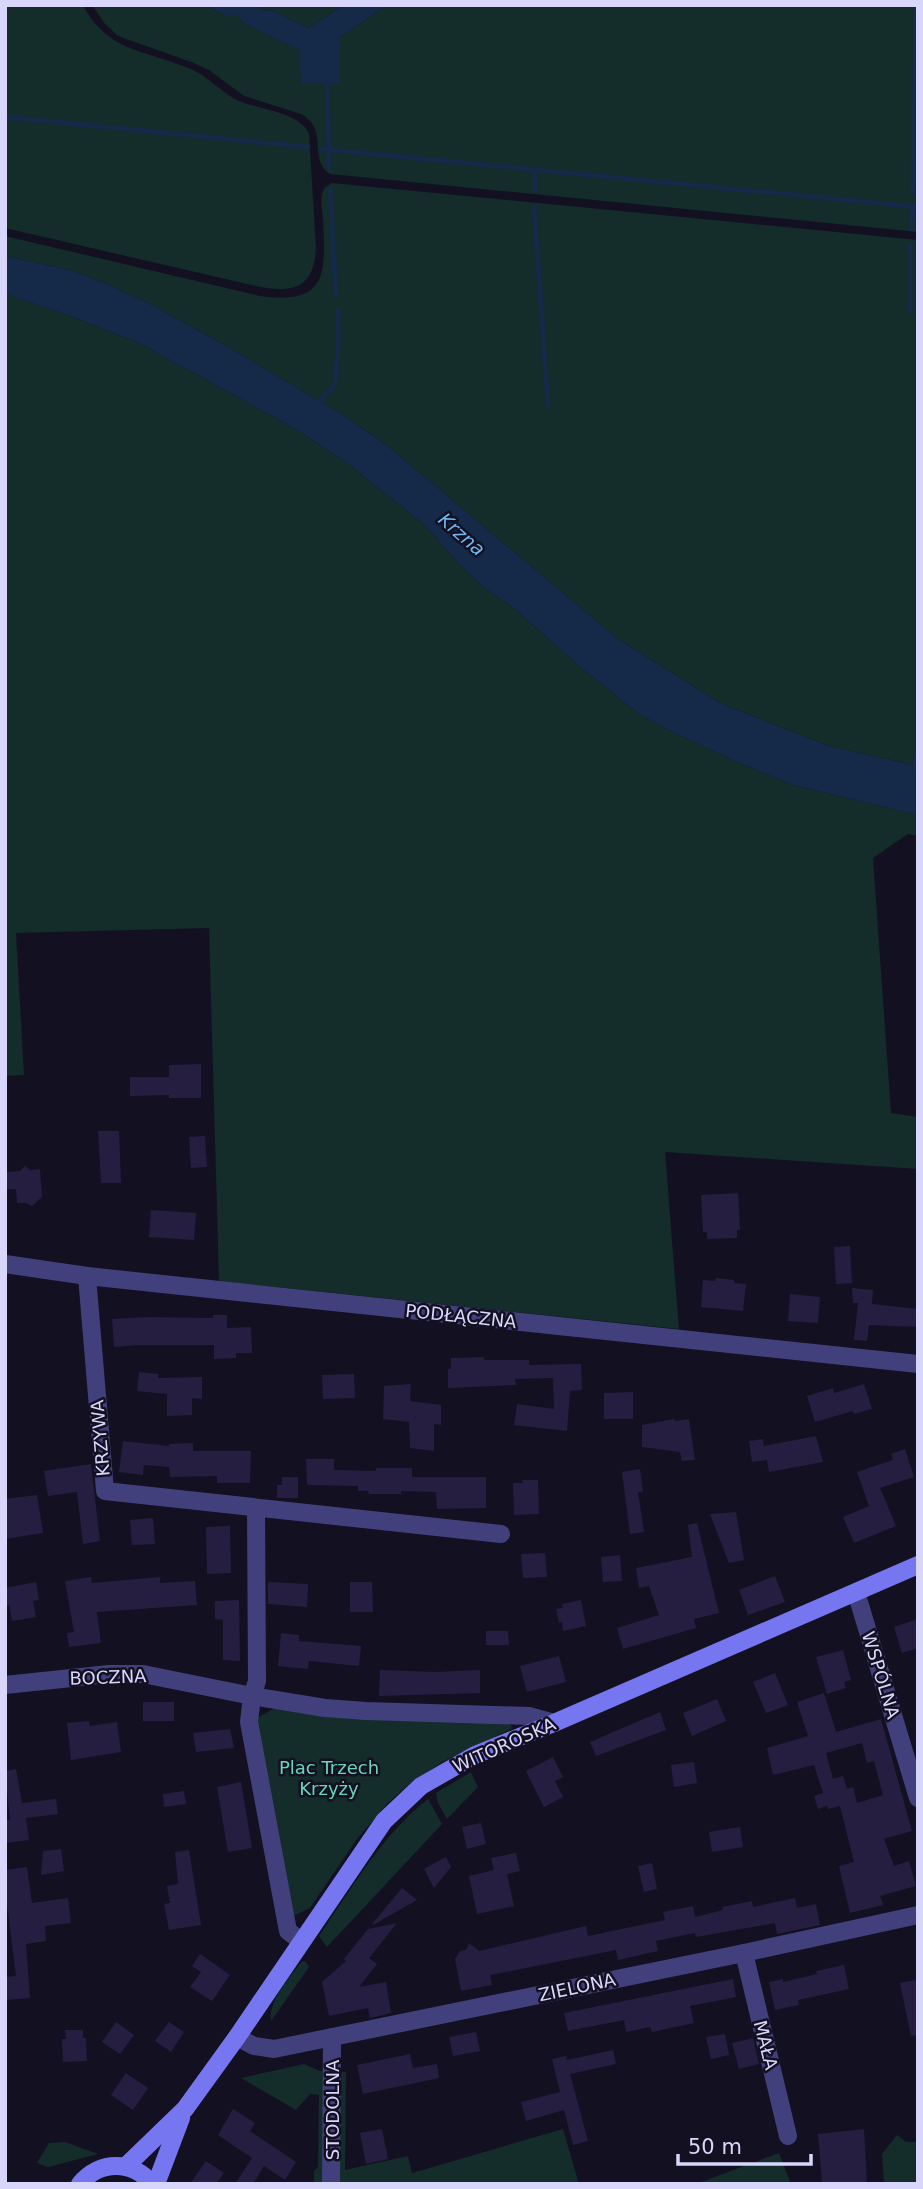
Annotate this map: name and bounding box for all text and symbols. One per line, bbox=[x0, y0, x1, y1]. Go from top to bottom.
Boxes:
water label: Krzna bbox=[434, 508, 490, 560]
street label: PODŁĄCZNA bbox=[404, 1300, 518, 1332]
street label: KRZYWA bbox=[86, 1398, 114, 1477]
street label: WSPÓLNA bbox=[858, 1629, 904, 1722]
street label: BOCZNA bbox=[69, 1665, 147, 1689]
street label: WITOROSKA bbox=[449, 1713, 559, 1777]
park label: Plac Trzech Krzyży bbox=[279, 1757, 379, 1799]
street label: ZIELONA bbox=[536, 1968, 618, 2005]
street label: MAŁA bbox=[750, 2018, 782, 2073]
street label: STODOLNA bbox=[322, 2059, 343, 2160]
scale bar bbox=[678, 2122, 811, 2166]
text: 50 m bbox=[688, 2135, 742, 2159]

